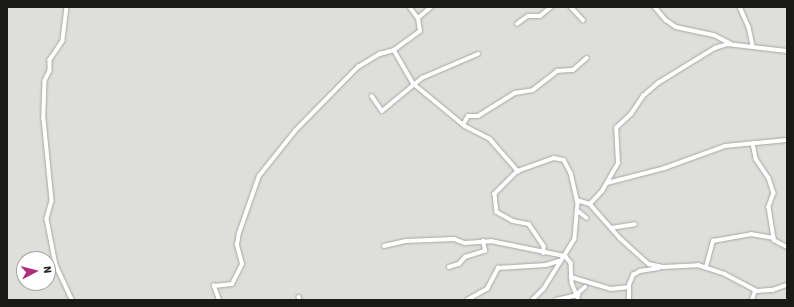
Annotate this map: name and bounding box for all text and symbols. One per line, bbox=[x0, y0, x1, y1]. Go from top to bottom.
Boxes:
north arrow bbox=[16, 251, 56, 291]
text: N bbox=[40, 265, 55, 274]

